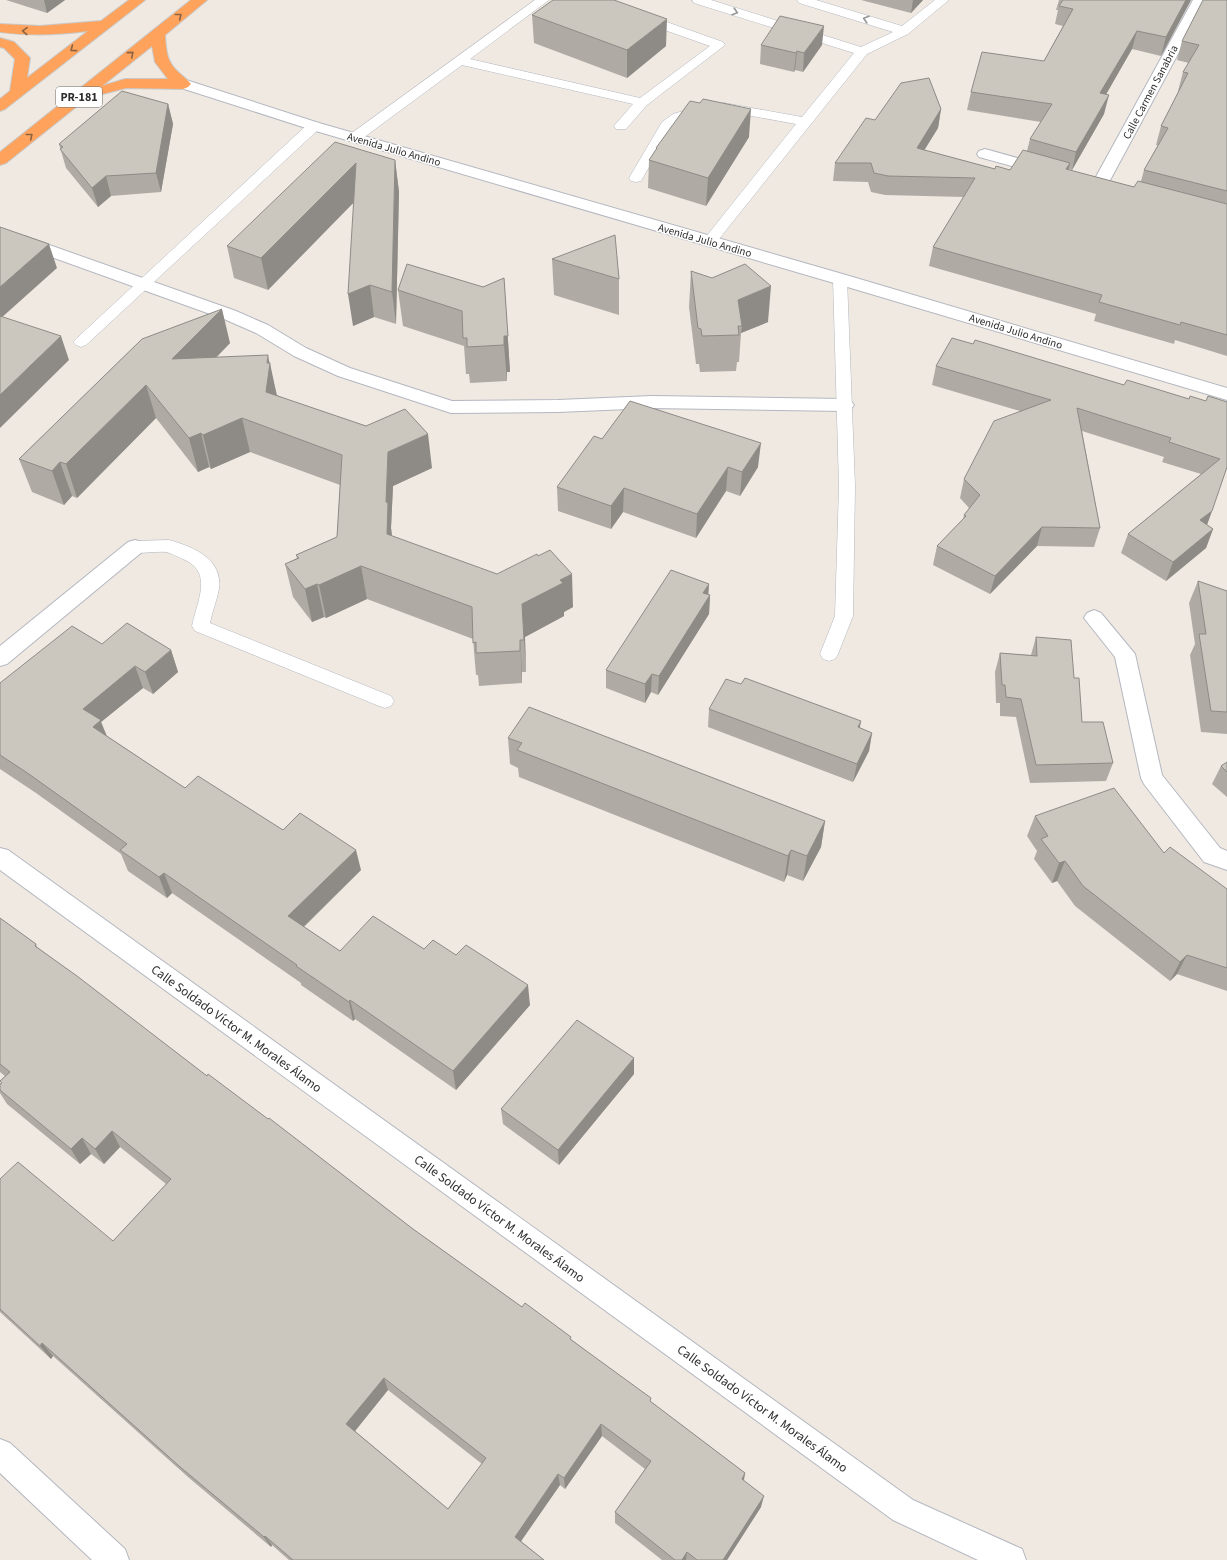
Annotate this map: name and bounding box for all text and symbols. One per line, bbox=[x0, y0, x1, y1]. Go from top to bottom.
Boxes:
one-way arrow bbox=[732, 7, 739, 16]
one-way arrow bbox=[174, 14, 181, 21]
one-way arrow bbox=[863, 15, 870, 24]
one-way arrow bbox=[22, 27, 28, 36]
street label: Calle Carmen Sanabria bbox=[1119, 43, 1182, 142]
one-way arrow bbox=[71, 44, 78, 51]
one-way arrow bbox=[127, 52, 134, 59]
road number: PR-181 bbox=[56, 87, 102, 107]
street label: Avenida Julio Andino bbox=[345, 129, 442, 170]
one-way arrow bbox=[26, 133, 33, 140]
street label: Avenida Julio Andino bbox=[656, 220, 753, 261]
street label: Avenida Julio Andino bbox=[967, 310, 1064, 353]
street label: Calle Soldado Víctor M. Morales Álamo bbox=[147, 961, 325, 1097]
street label: Calle Soldado Víctor M. Morales Álamo bbox=[410, 1151, 588, 1287]
street label: Calle Soldado Víctor M. Morales Álamo bbox=[673, 1341, 851, 1477]

